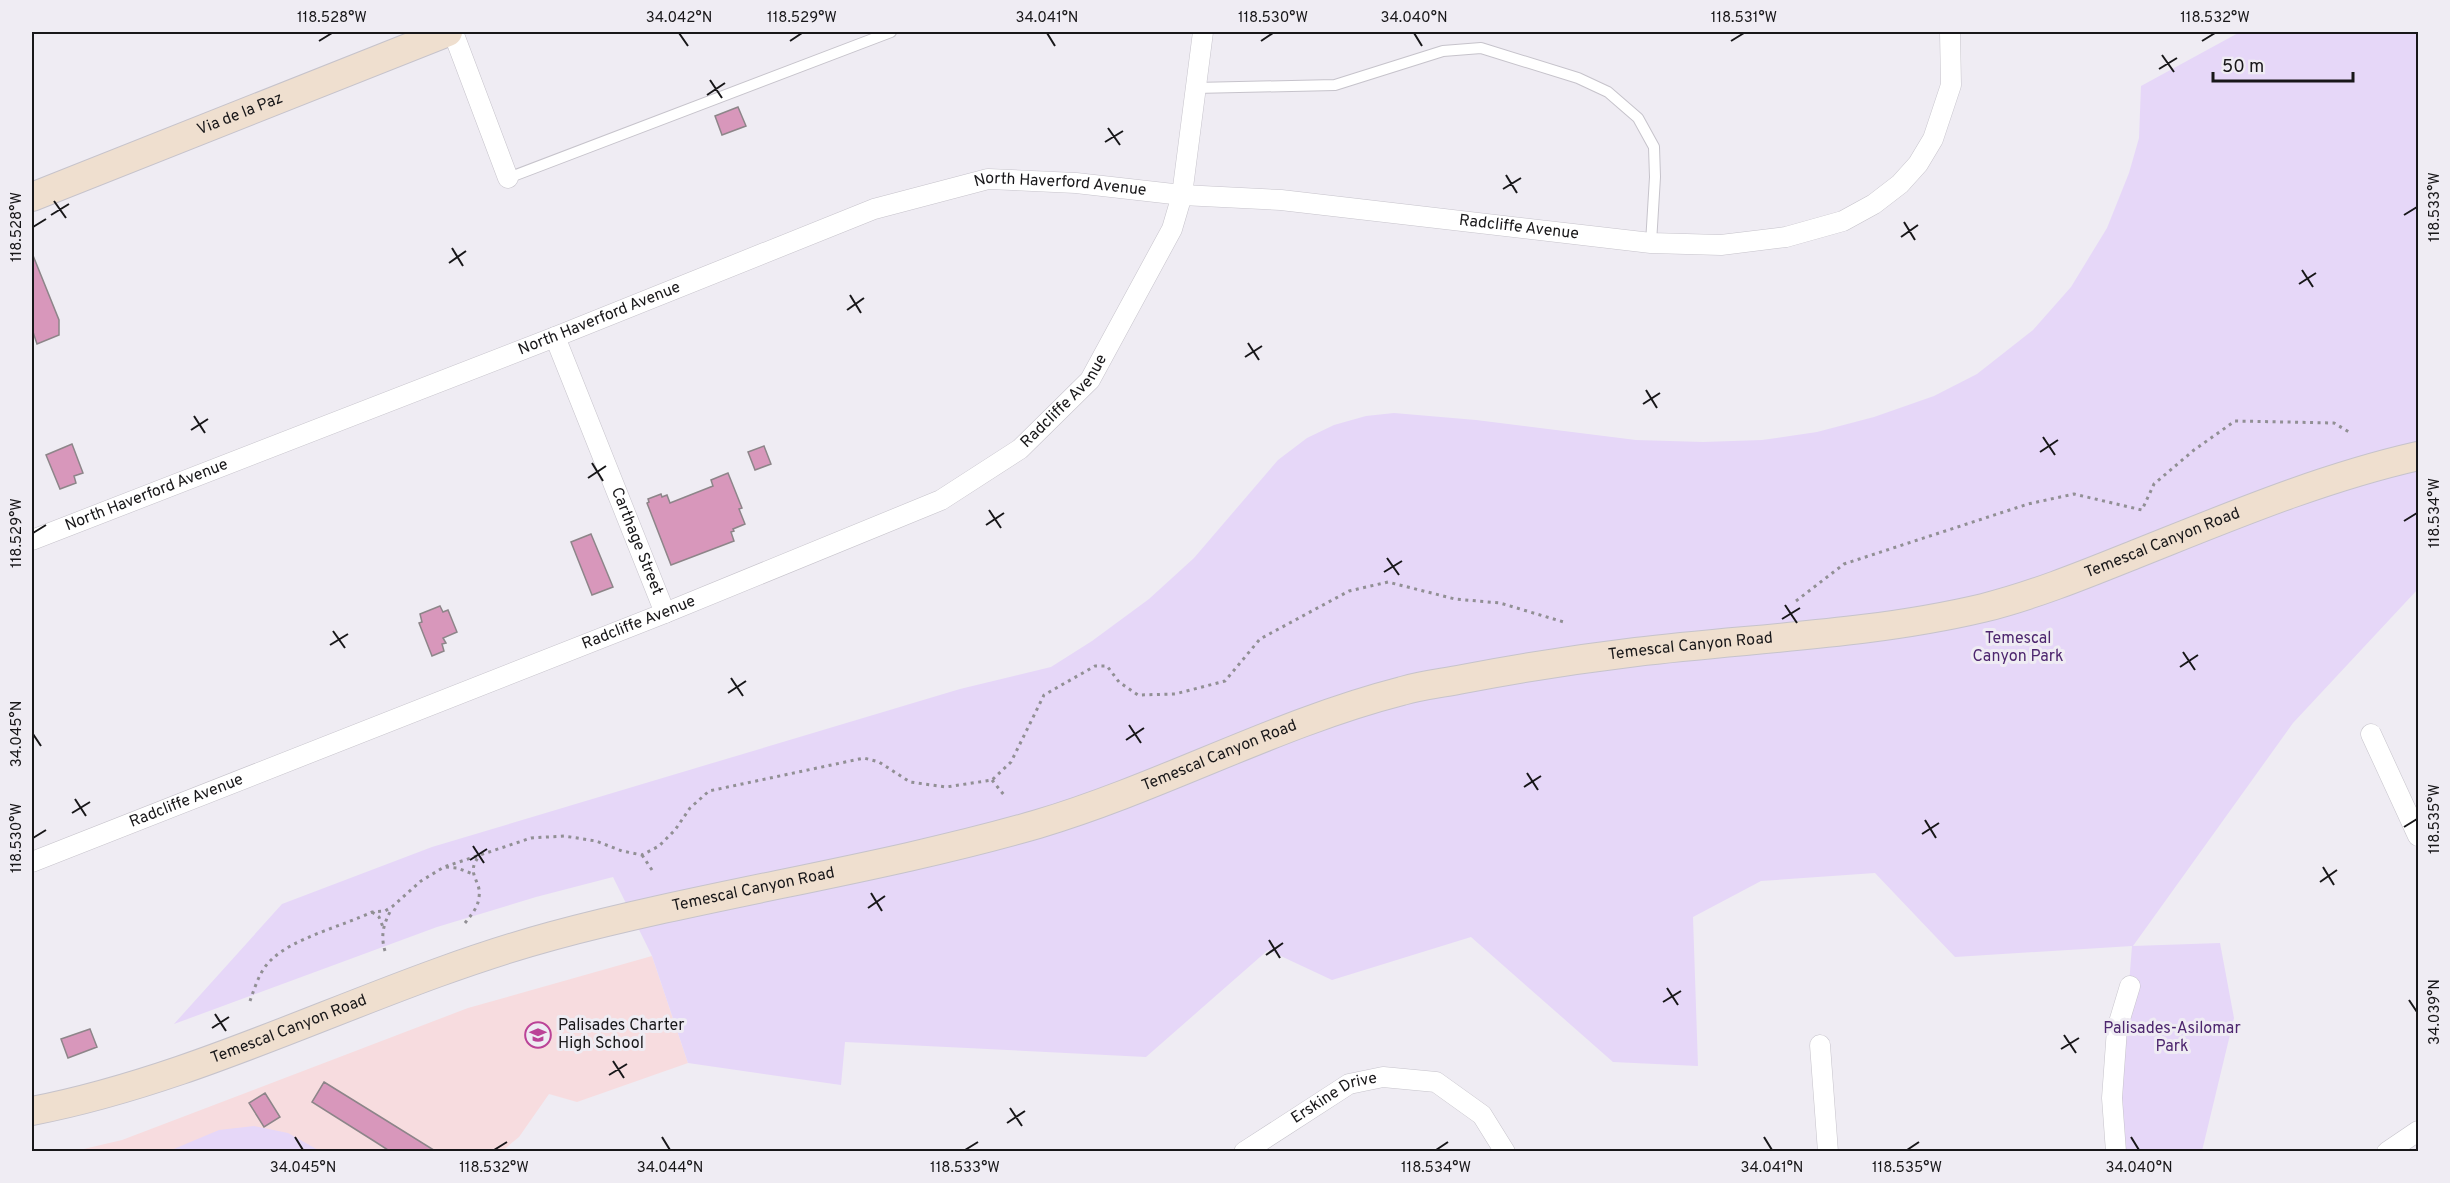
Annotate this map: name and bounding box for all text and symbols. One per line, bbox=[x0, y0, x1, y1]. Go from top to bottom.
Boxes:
text: 118.528°W bbox=[297, 9, 367, 28]
text: 34.042°N bbox=[646, 9, 712, 28]
text: 118.529°W bbox=[767, 9, 837, 28]
text: 34.041°N bbox=[1016, 9, 1079, 28]
text: 118.530°W bbox=[1238, 9, 1308, 28]
text: 34.040°N bbox=[1380, 9, 1448, 28]
text: 118.531°W bbox=[1711, 9, 1777, 28]
text: 118.532°W bbox=[2180, 9, 2250, 28]
scale bar bbox=[2213, 45, 2352, 83]
text: 50 m bbox=[2222, 56, 2264, 79]
street label: Via de la Paz bbox=[194, 88, 286, 140]
street label: North Haverford Avenue bbox=[972, 169, 1147, 201]
text: 118.533°W bbox=[2426, 172, 2445, 242]
text: 118.528°W bbox=[8, 192, 27, 262]
street label: Radcliffe Avenue bbox=[1458, 211, 1580, 245]
street label: North Haverford Avenue bbox=[516, 278, 683, 360]
street label: Radcliffe Avenue bbox=[1017, 351, 1112, 452]
street label: North Haverford Avenue bbox=[62, 455, 231, 536]
text: 118.534°W bbox=[2426, 478, 2445, 548]
street label: Carthage Street bbox=[606, 485, 667, 598]
text: 118.529°W bbox=[8, 498, 27, 568]
street label: Temescal Canyon Road bbox=[2082, 504, 2243, 583]
street label: Radcliffe Avenue bbox=[579, 592, 698, 655]
street label: Temescal Canyon Road bbox=[1607, 629, 1774, 665]
park label: Temescal Canyon Park bbox=[1973, 629, 2063, 667]
text: 34.045°N bbox=[8, 701, 27, 767]
street label: Temescal Canyon Road bbox=[1139, 716, 1300, 796]
street label: Radcliffe Avenue bbox=[127, 770, 246, 833]
text: 118.535°W bbox=[2426, 784, 2445, 854]
text: 118.530°W bbox=[8, 803, 27, 873]
street label: Temescal Canyon Road bbox=[670, 863, 837, 917]
text: 34.039°N bbox=[2426, 979, 2445, 1045]
street label: Temescal Canyon Road bbox=[208, 990, 370, 1069]
place label: Palisades Charter High School bbox=[558, 1016, 685, 1054]
park label: Palisades-Asilomar Park bbox=[2103, 1019, 2241, 1057]
school or university icon: Palisades Charter High School bbox=[523, 1020, 553, 1050]
street label: Erskine Drive bbox=[1288, 1068, 1379, 1129]
text: 34.045°N bbox=[270, 1159, 336, 1178]
text: 118.532°W bbox=[459, 1159, 529, 1178]
text: 34.044°N bbox=[637, 1159, 703, 1178]
text: 118.533°W bbox=[930, 1159, 1000, 1178]
text: 118.534°W bbox=[1401, 1159, 1471, 1178]
text: 34.041°N bbox=[1741, 1159, 1804, 1178]
text: 118.535°W bbox=[1872, 1159, 1942, 1178]
text: 34.040°N bbox=[2105, 1159, 2173, 1178]

